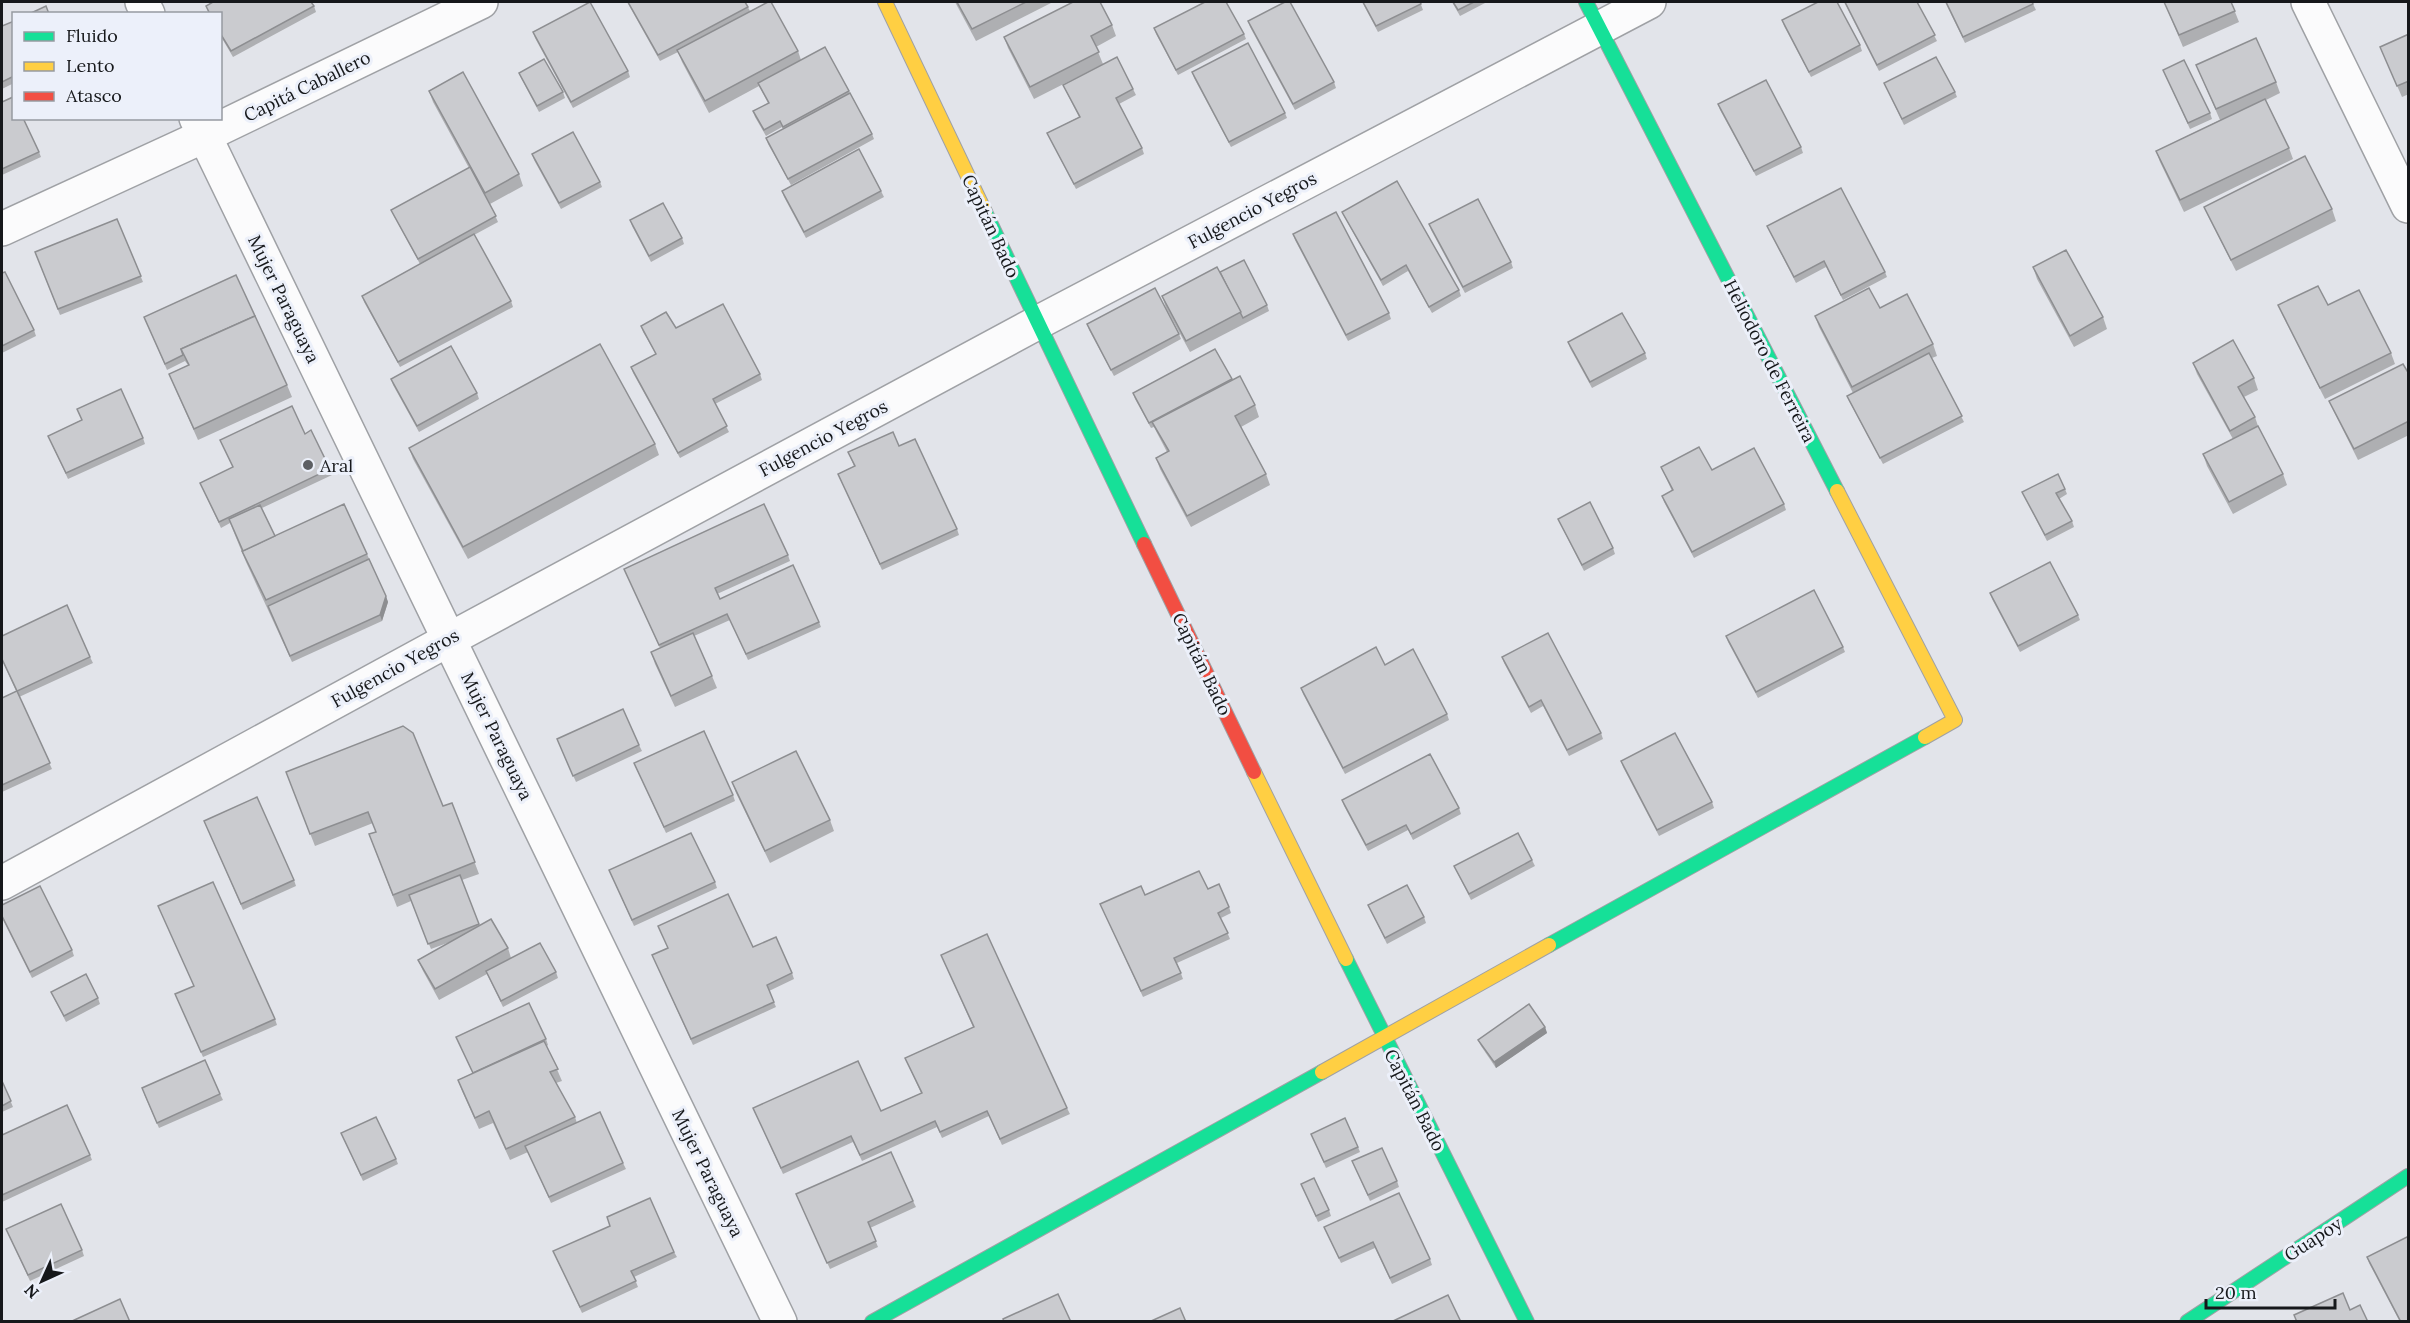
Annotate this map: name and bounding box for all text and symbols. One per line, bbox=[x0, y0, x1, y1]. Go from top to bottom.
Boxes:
legend bbox=[12, 12, 222, 120]
text: Fluido bbox=[66, 24, 118, 47]
street label: Capitá Caballero bbox=[240, 45, 374, 127]
text: Lento bbox=[66, 54, 114, 77]
text: Atasco bbox=[65, 84, 122, 107]
street label: Fulgencio Yegros bbox=[1184, 166, 1320, 254]
street label: Capitán Bado bbox=[957, 171, 1025, 281]
street label: Mujer Paraguaya bbox=[243, 231, 325, 367]
street label: Heliodoro de Ferreira bbox=[1719, 276, 1821, 446]
street label: Fulgencio Yegros bbox=[755, 394, 891, 482]
place label: Aral bbox=[319, 454, 353, 477]
marker: Aral bbox=[301, 458, 315, 472]
street label: Capitán Bado bbox=[1167, 609, 1237, 719]
street label: Fulgencio Yegros bbox=[327, 623, 463, 713]
street label: Mujer Paraguaya bbox=[456, 668, 538, 804]
street label: Capitán Bado bbox=[1379, 1045, 1451, 1155]
street label: Mujer Paraguaya bbox=[667, 1105, 749, 1241]
street label: Guapoy bbox=[2280, 1212, 2347, 1266]
north arrow bbox=[12, 1251, 72, 1311]
scale bar bbox=[2206, 1272, 2335, 1310]
text: N bbox=[20, 1280, 43, 1303]
text: 20 m bbox=[2215, 1281, 2257, 1304]

